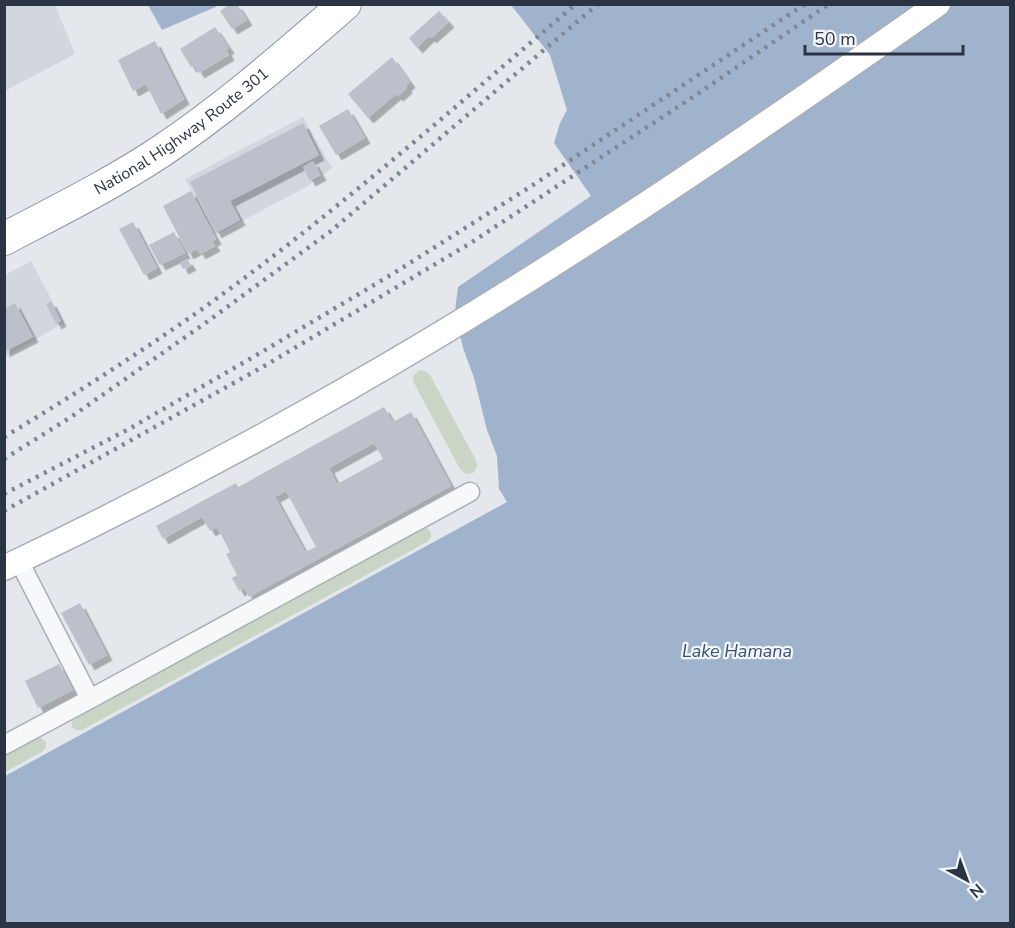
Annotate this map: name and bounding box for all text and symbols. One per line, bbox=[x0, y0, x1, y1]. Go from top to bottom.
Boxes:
scale bar bbox=[805, 18, 962, 56]
text: 50 m bbox=[814, 27, 856, 51]
street label: National Highway Route 301 bbox=[90, 63, 274, 200]
water label: Lake Hamana bbox=[682, 639, 792, 663]
north arrow bbox=[937, 850, 997, 910]
text: N bbox=[964, 878, 988, 903]

